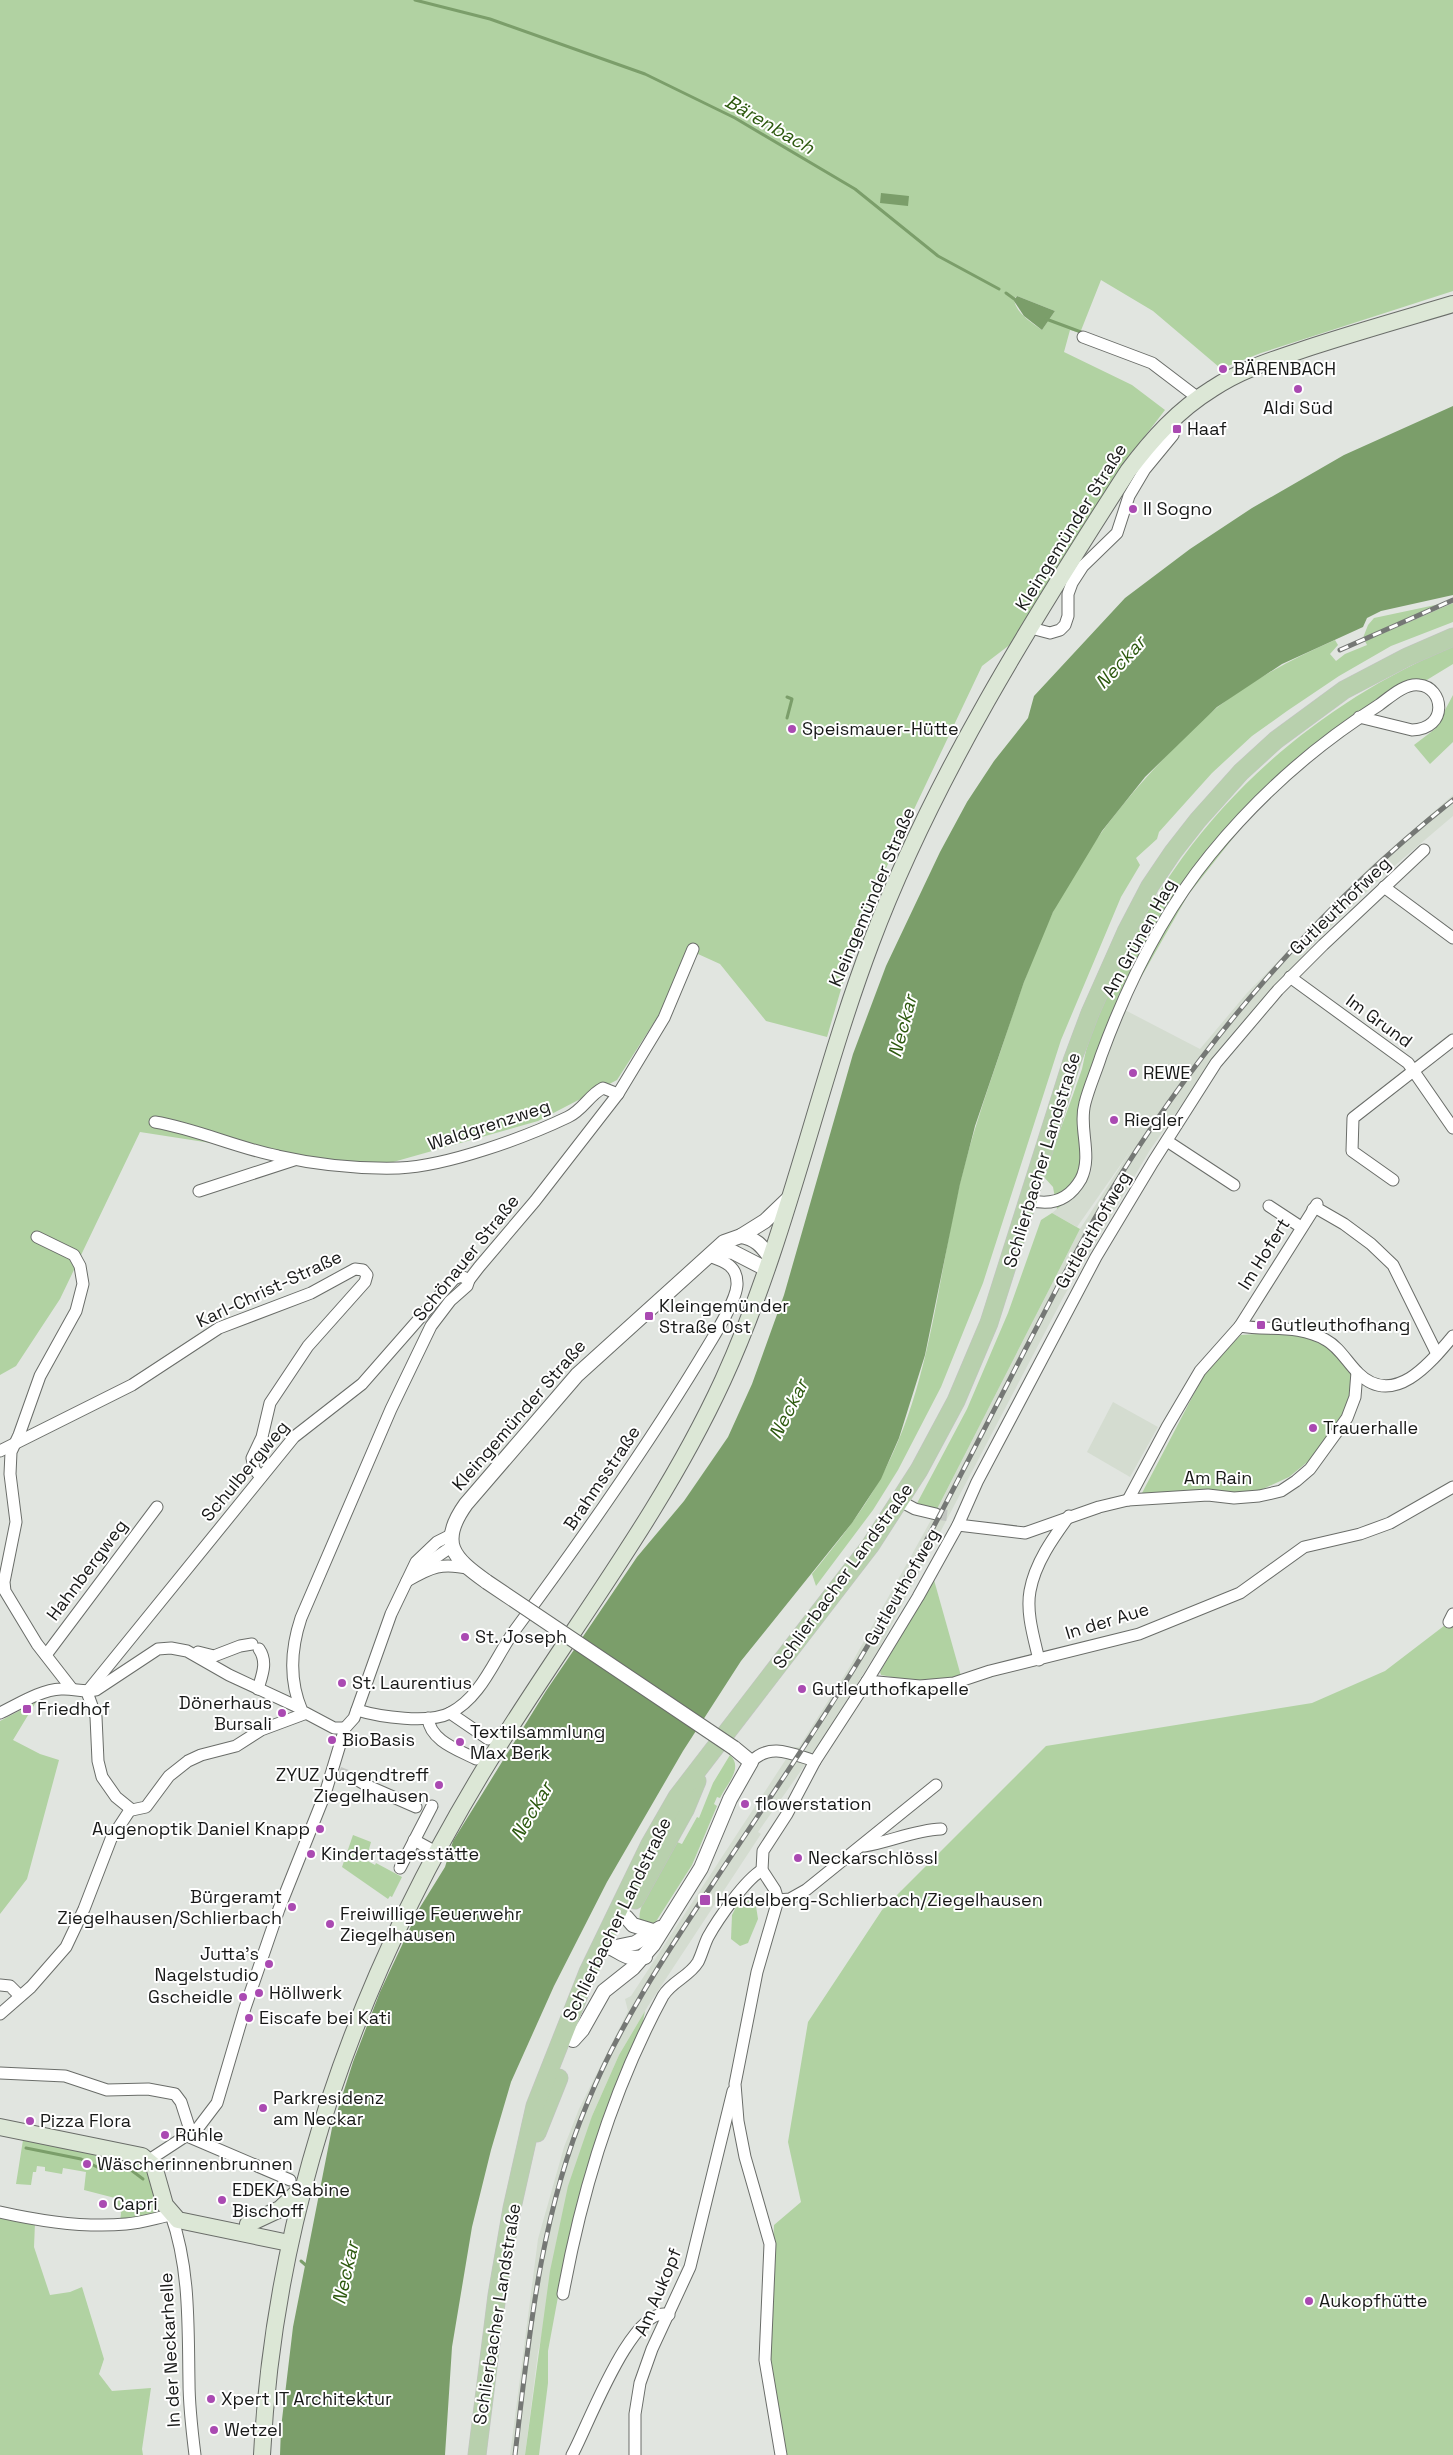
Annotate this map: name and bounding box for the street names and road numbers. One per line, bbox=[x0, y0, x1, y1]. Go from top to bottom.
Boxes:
street label: Kleingemünder Straße bbox=[1010, 439, 1131, 615]
street label: Kleingemünder Straße bbox=[823, 804, 920, 990]
street label: Gutleuthofweg bbox=[1284, 852, 1395, 960]
street label: Am Grünen Hag bbox=[1097, 874, 1181, 1001]
street label: Im Grund bbox=[1341, 989, 1417, 1052]
street label: Schlierbacher Landstraße bbox=[998, 1049, 1085, 1270]
street label: Waldgrenzweg bbox=[425, 1094, 553, 1155]
street label: Gutleuthofweg bbox=[1050, 1167, 1135, 1293]
street label: Schönauer Straße bbox=[407, 1190, 524, 1326]
street label: Im Hofert bbox=[1233, 1214, 1295, 1294]
street label: Karl-Christ-Straße bbox=[192, 1245, 345, 1332]
street label: Kleingemünder Straße bbox=[447, 1334, 591, 1495]
street label: Schulbergweg bbox=[196, 1415, 294, 1526]
street label: Brahmsstraße bbox=[558, 1421, 645, 1534]
street label: Am Rain bbox=[1184, 1466, 1252, 1489]
street label: Schlierbacher Landstraße bbox=[768, 1478, 918, 1673]
street label: Hahnbergweg bbox=[41, 1514, 132, 1625]
street label: Gutleuthofweg bbox=[859, 1524, 944, 1650]
street label: In der Aue bbox=[1062, 1597, 1152, 1644]
street label: Schlierbacher Landstraße bbox=[557, 1813, 676, 2024]
street label: Schlierbacher Landstraße bbox=[468, 2202, 525, 2426]
street label: Am Aukopf bbox=[629, 2244, 686, 2339]
street label: In der Neckarhelle bbox=[154, 2272, 185, 2428]

